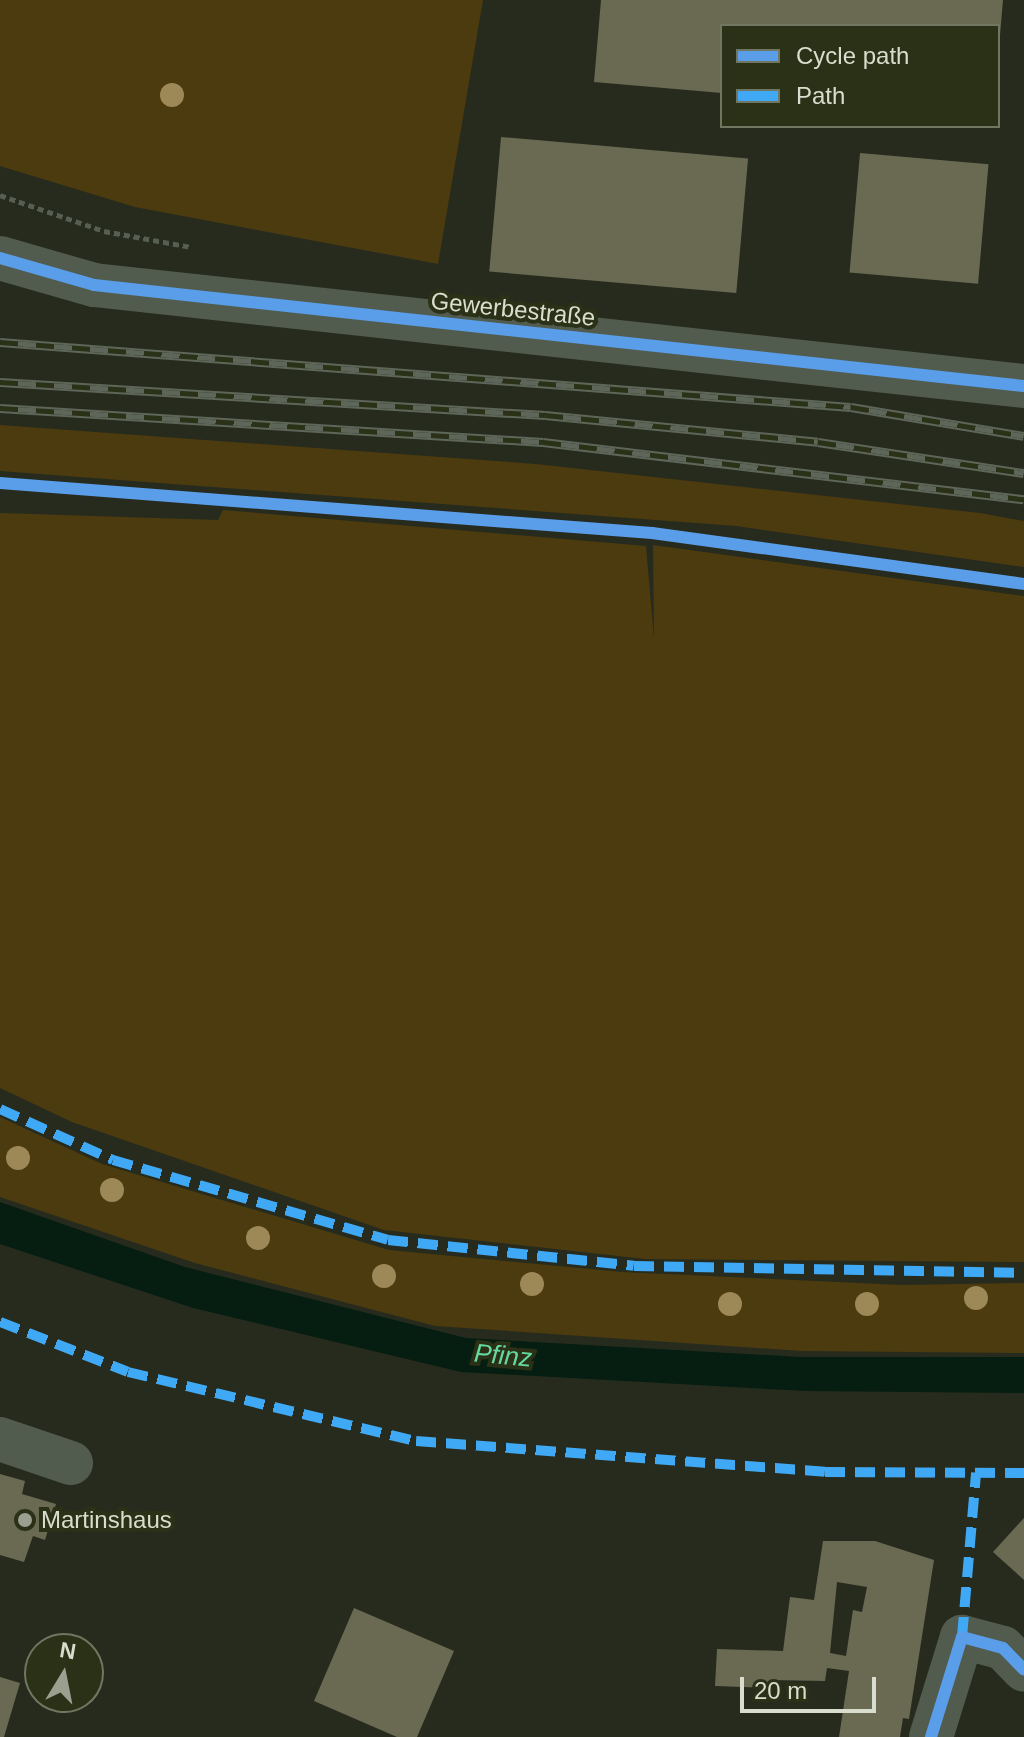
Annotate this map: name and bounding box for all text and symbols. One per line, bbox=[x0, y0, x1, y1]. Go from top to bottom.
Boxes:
legend bbox=[720, 24, 1000, 128]
text: Cycle path bbox=[796, 42, 909, 69]
text: Path bbox=[796, 82, 845, 109]
street label: Gewerbestraße bbox=[429, 286, 597, 332]
water label: Pfinz bbox=[473, 1338, 533, 1374]
place label: Martinshaus bbox=[41, 1506, 172, 1534]
marker: Martinshaus bbox=[16, 1511, 34, 1529]
north arrow bbox=[24, 1633, 104, 1713]
text: N bbox=[58, 1637, 78, 1665]
scale bar bbox=[744, 1661, 880, 1711]
text: 20 m bbox=[754, 1677, 807, 1704]

